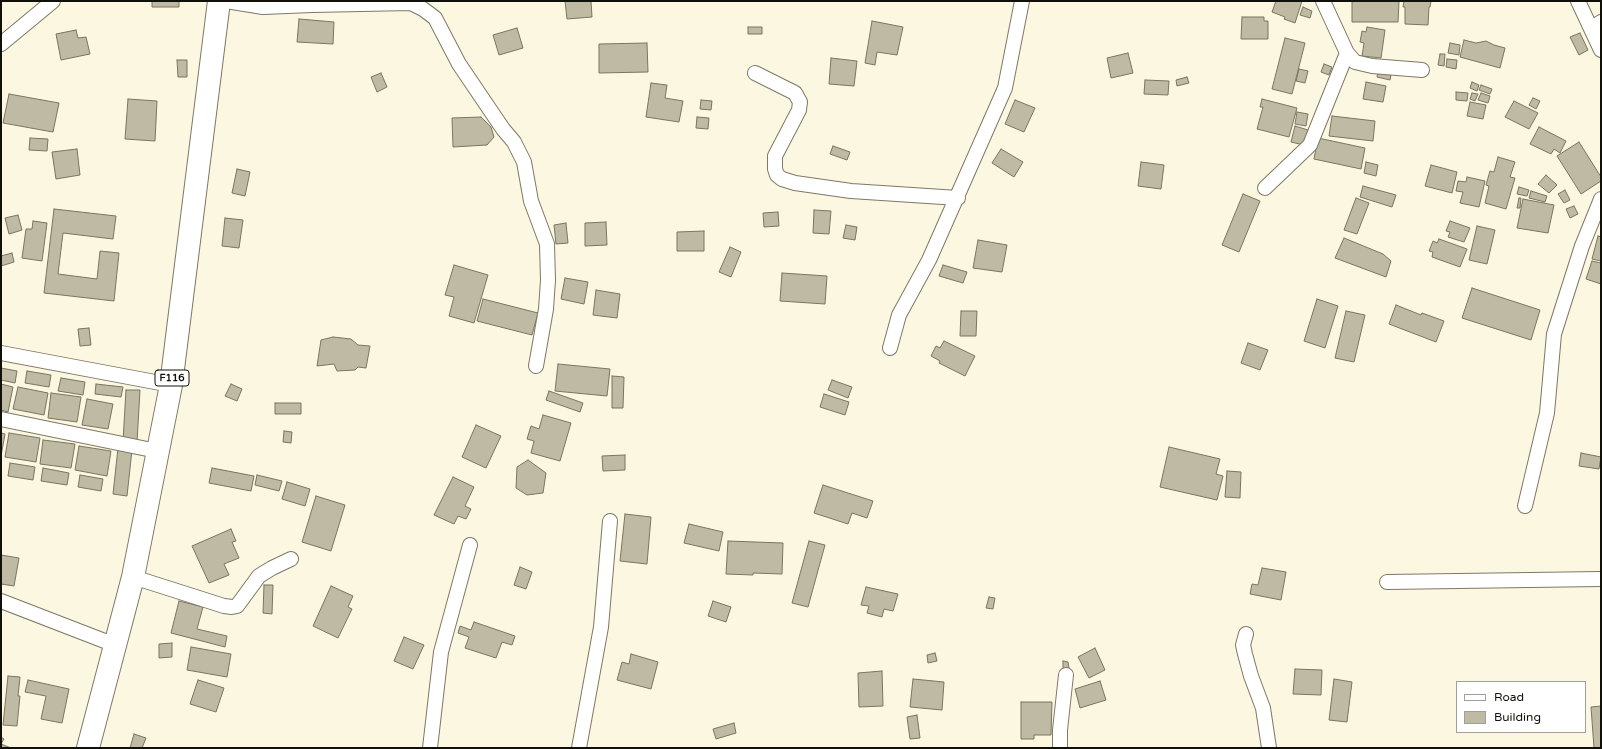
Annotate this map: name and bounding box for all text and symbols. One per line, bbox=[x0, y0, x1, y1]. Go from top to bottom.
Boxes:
road number: F116 bbox=[155, 370, 189, 386]
legend bbox=[1456, 681, 1586, 733]
text: Road bbox=[1494, 690, 1524, 704]
text: Building bbox=[1494, 710, 1541, 724]

